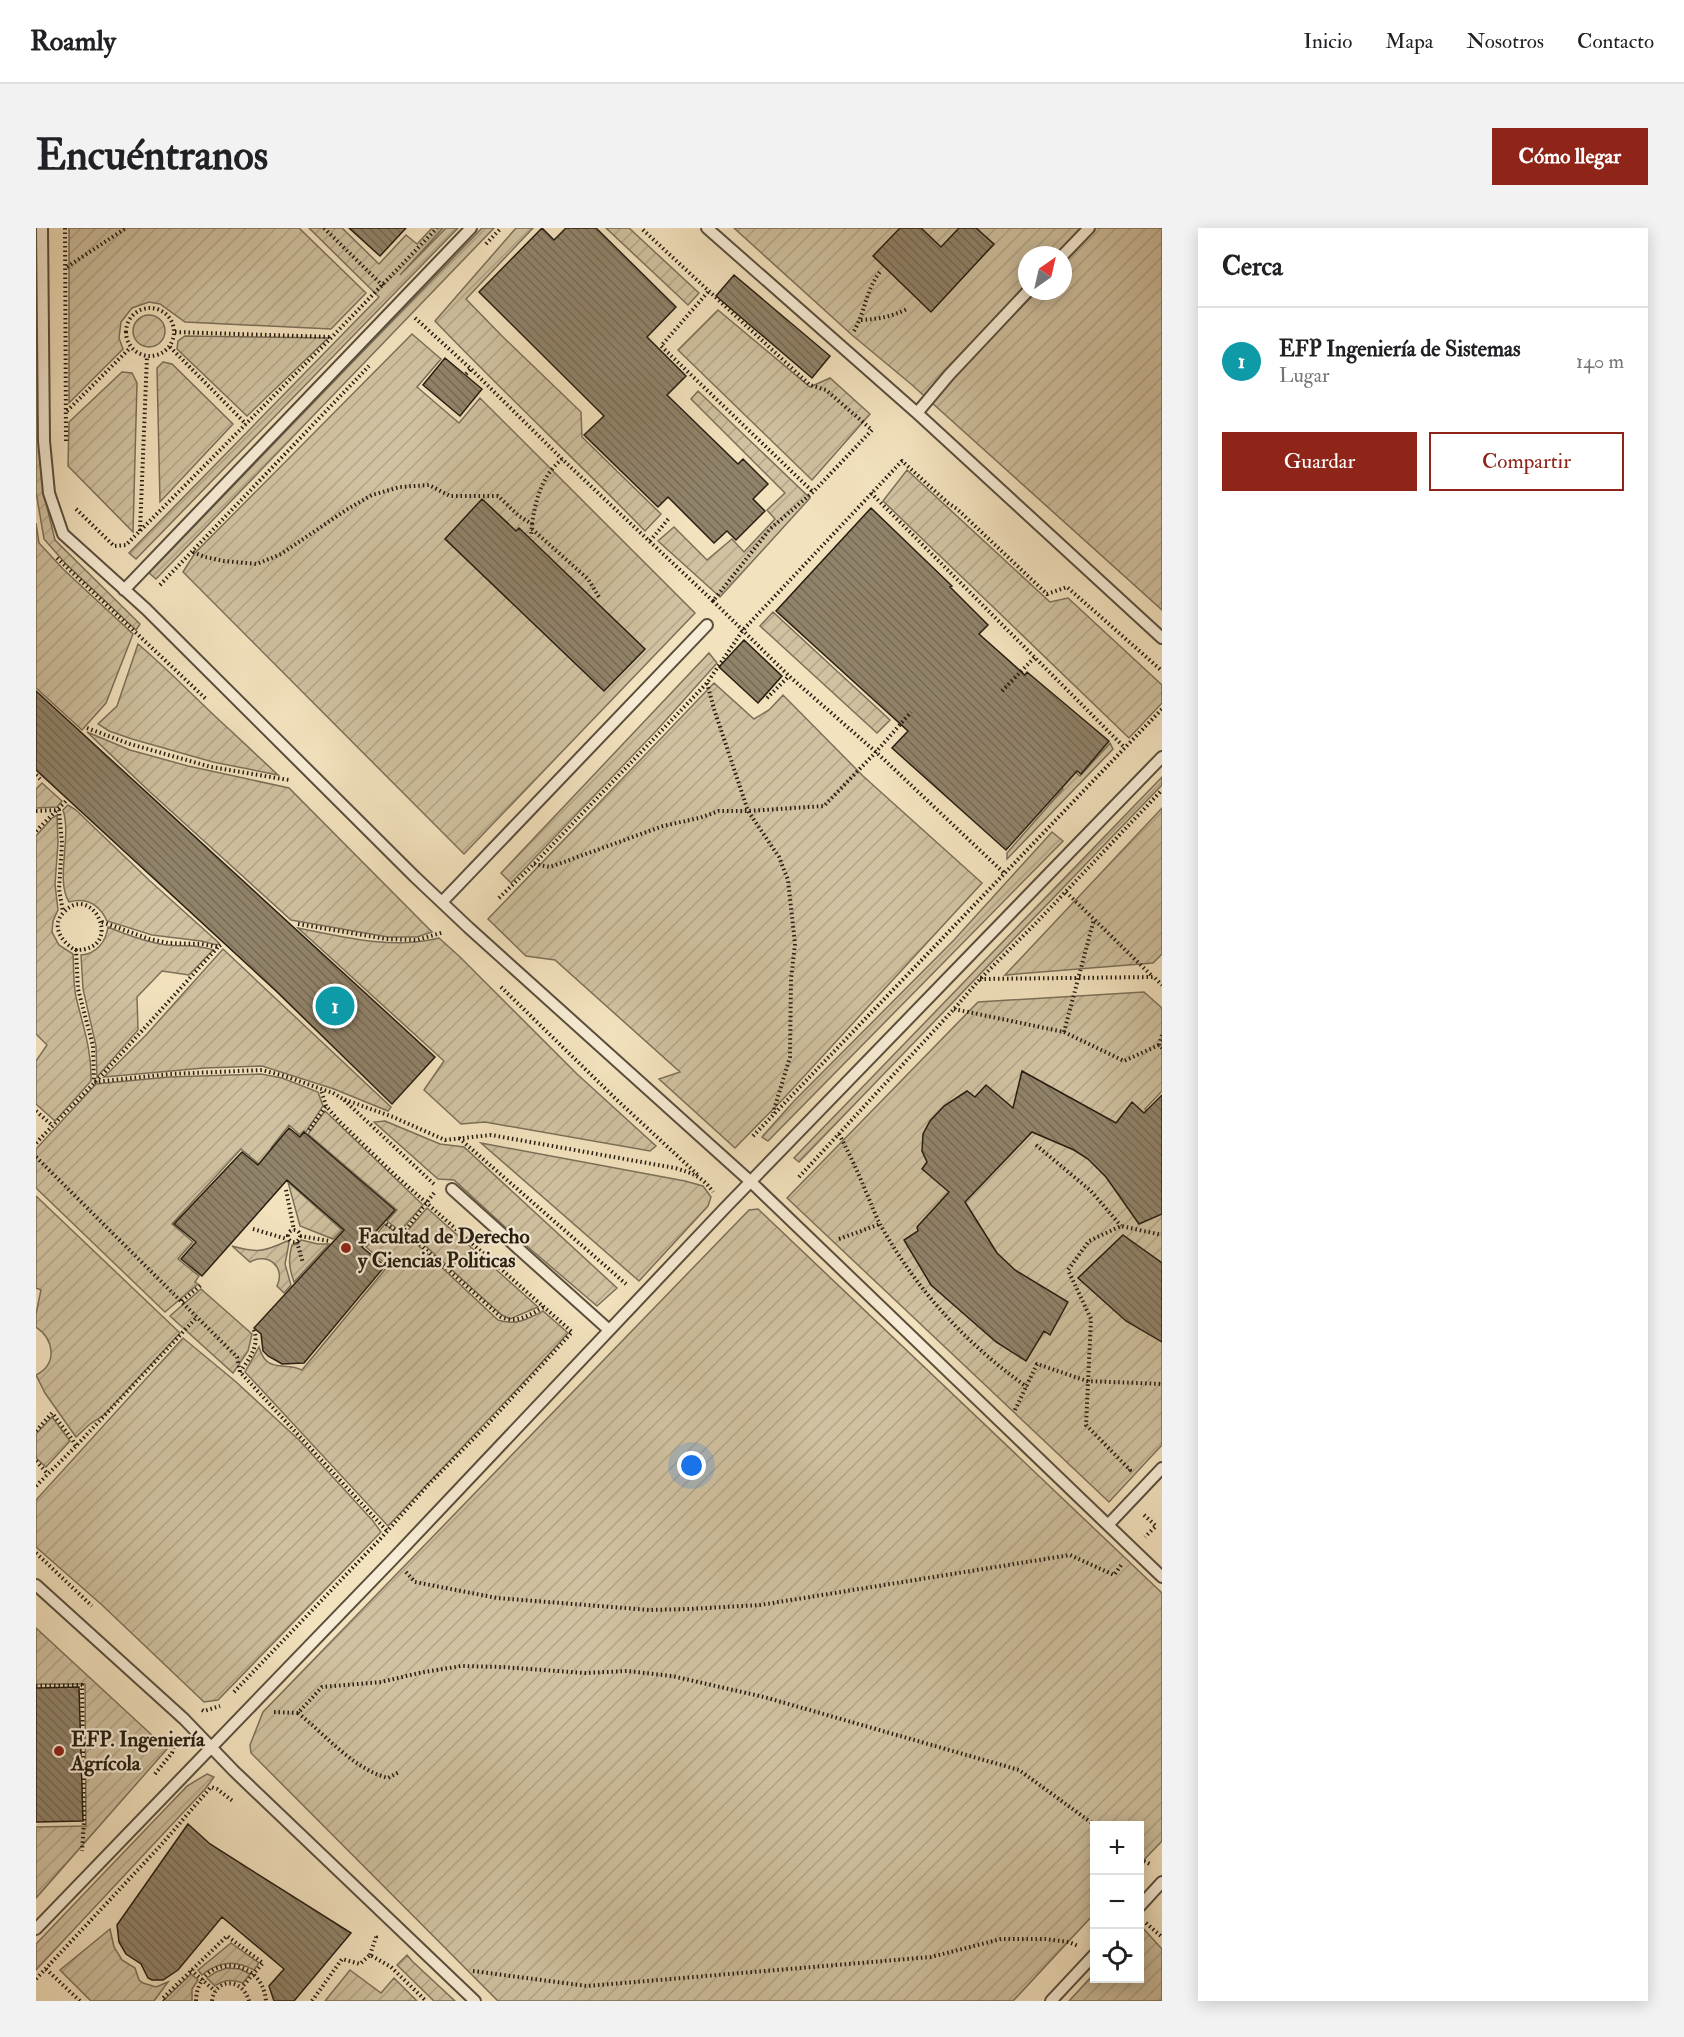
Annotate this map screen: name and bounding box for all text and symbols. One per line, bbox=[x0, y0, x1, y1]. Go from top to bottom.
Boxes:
text: Roamly bbox=[30, 24, 116, 59]
text: Inicio bbox=[1303, 28, 1352, 55]
text: Mapa bbox=[1385, 28, 1433, 55]
text: Nosotros bbox=[1466, 28, 1544, 55]
text: Contacto bbox=[1577, 28, 1654, 55]
button: Cómo llegar bbox=[1492, 128, 1648, 185]
text: Encuéntranos bbox=[36, 130, 268, 182]
north arrow bbox=[1018, 246, 1072, 300]
text: Cerca bbox=[1222, 251, 1283, 283]
text: EFP Ingeniería de Sistemas bbox=[1279, 335, 1521, 363]
text: 1 bbox=[1238, 349, 1245, 374]
text: 140 m bbox=[1576, 349, 1624, 374]
text: Lugar bbox=[1279, 363, 1329, 388]
button: Guardar bbox=[1222, 432, 1417, 491]
button: Compartir bbox=[1429, 432, 1624, 491]
pin: 1 bbox=[316, 984, 354, 1028]
place label: Facultad de Derecho y Ciencias Politicas bbox=[357, 1223, 530, 1274]
marker: Facultad de Derecho y Ciencias Politicas bbox=[339, 1241, 353, 1255]
your location bbox=[677, 1451, 706, 1480]
place label: EFP. Ingeniería Agrícola bbox=[70, 1726, 206, 1777]
marker: EFP. Ingeniería Agrícola bbox=[52, 1744, 66, 1758]
map controls bbox=[1090, 1821, 1144, 1983]
button: + bbox=[1090, 1821, 1144, 1875]
button: − bbox=[1090, 1875, 1144, 1929]
button: locate bbox=[1090, 1929, 1144, 1983]

